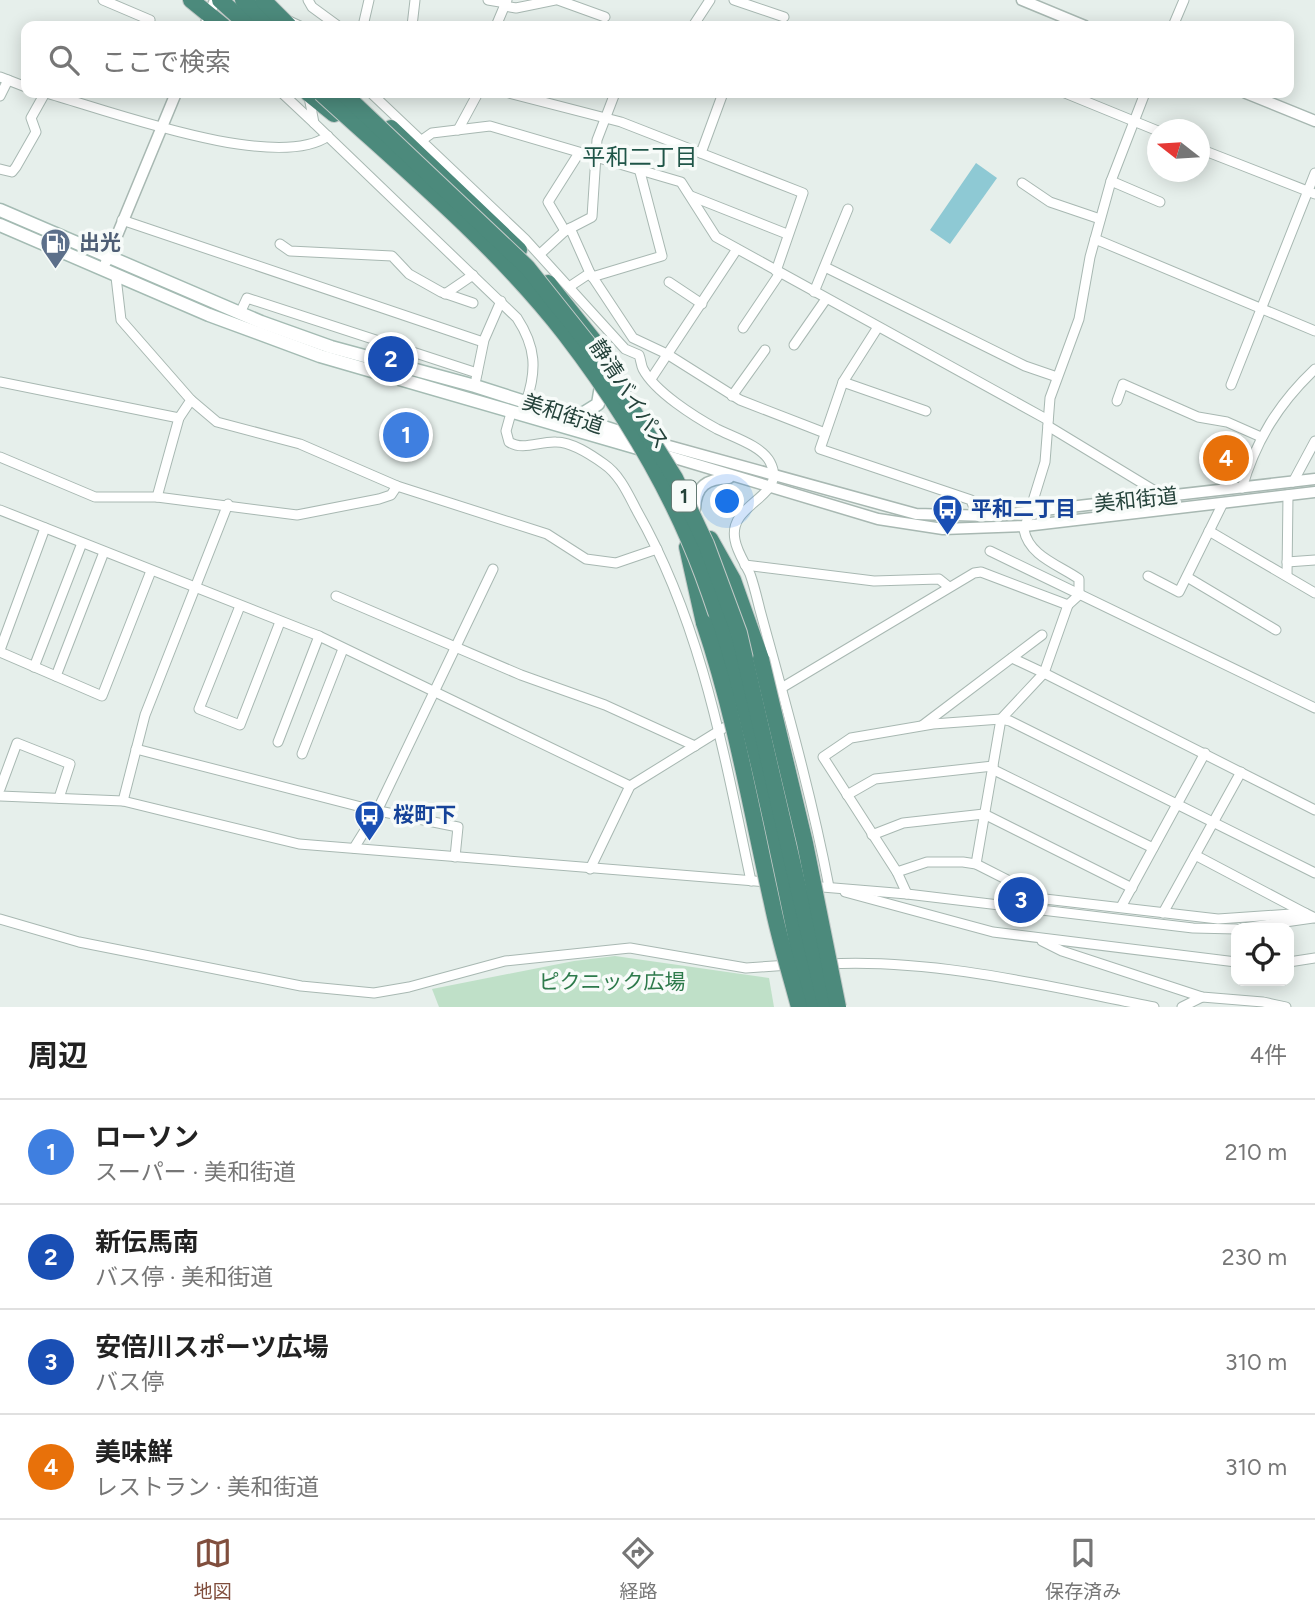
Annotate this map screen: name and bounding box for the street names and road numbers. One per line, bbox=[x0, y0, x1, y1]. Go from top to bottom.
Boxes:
street label: 静清バイパス bbox=[585, 334, 674, 453]
street label: 美和街道 bbox=[519, 389, 607, 438]
road number: 1 bbox=[672, 481, 696, 512]
street label: 美和街道 bbox=[1093, 483, 1179, 516]

